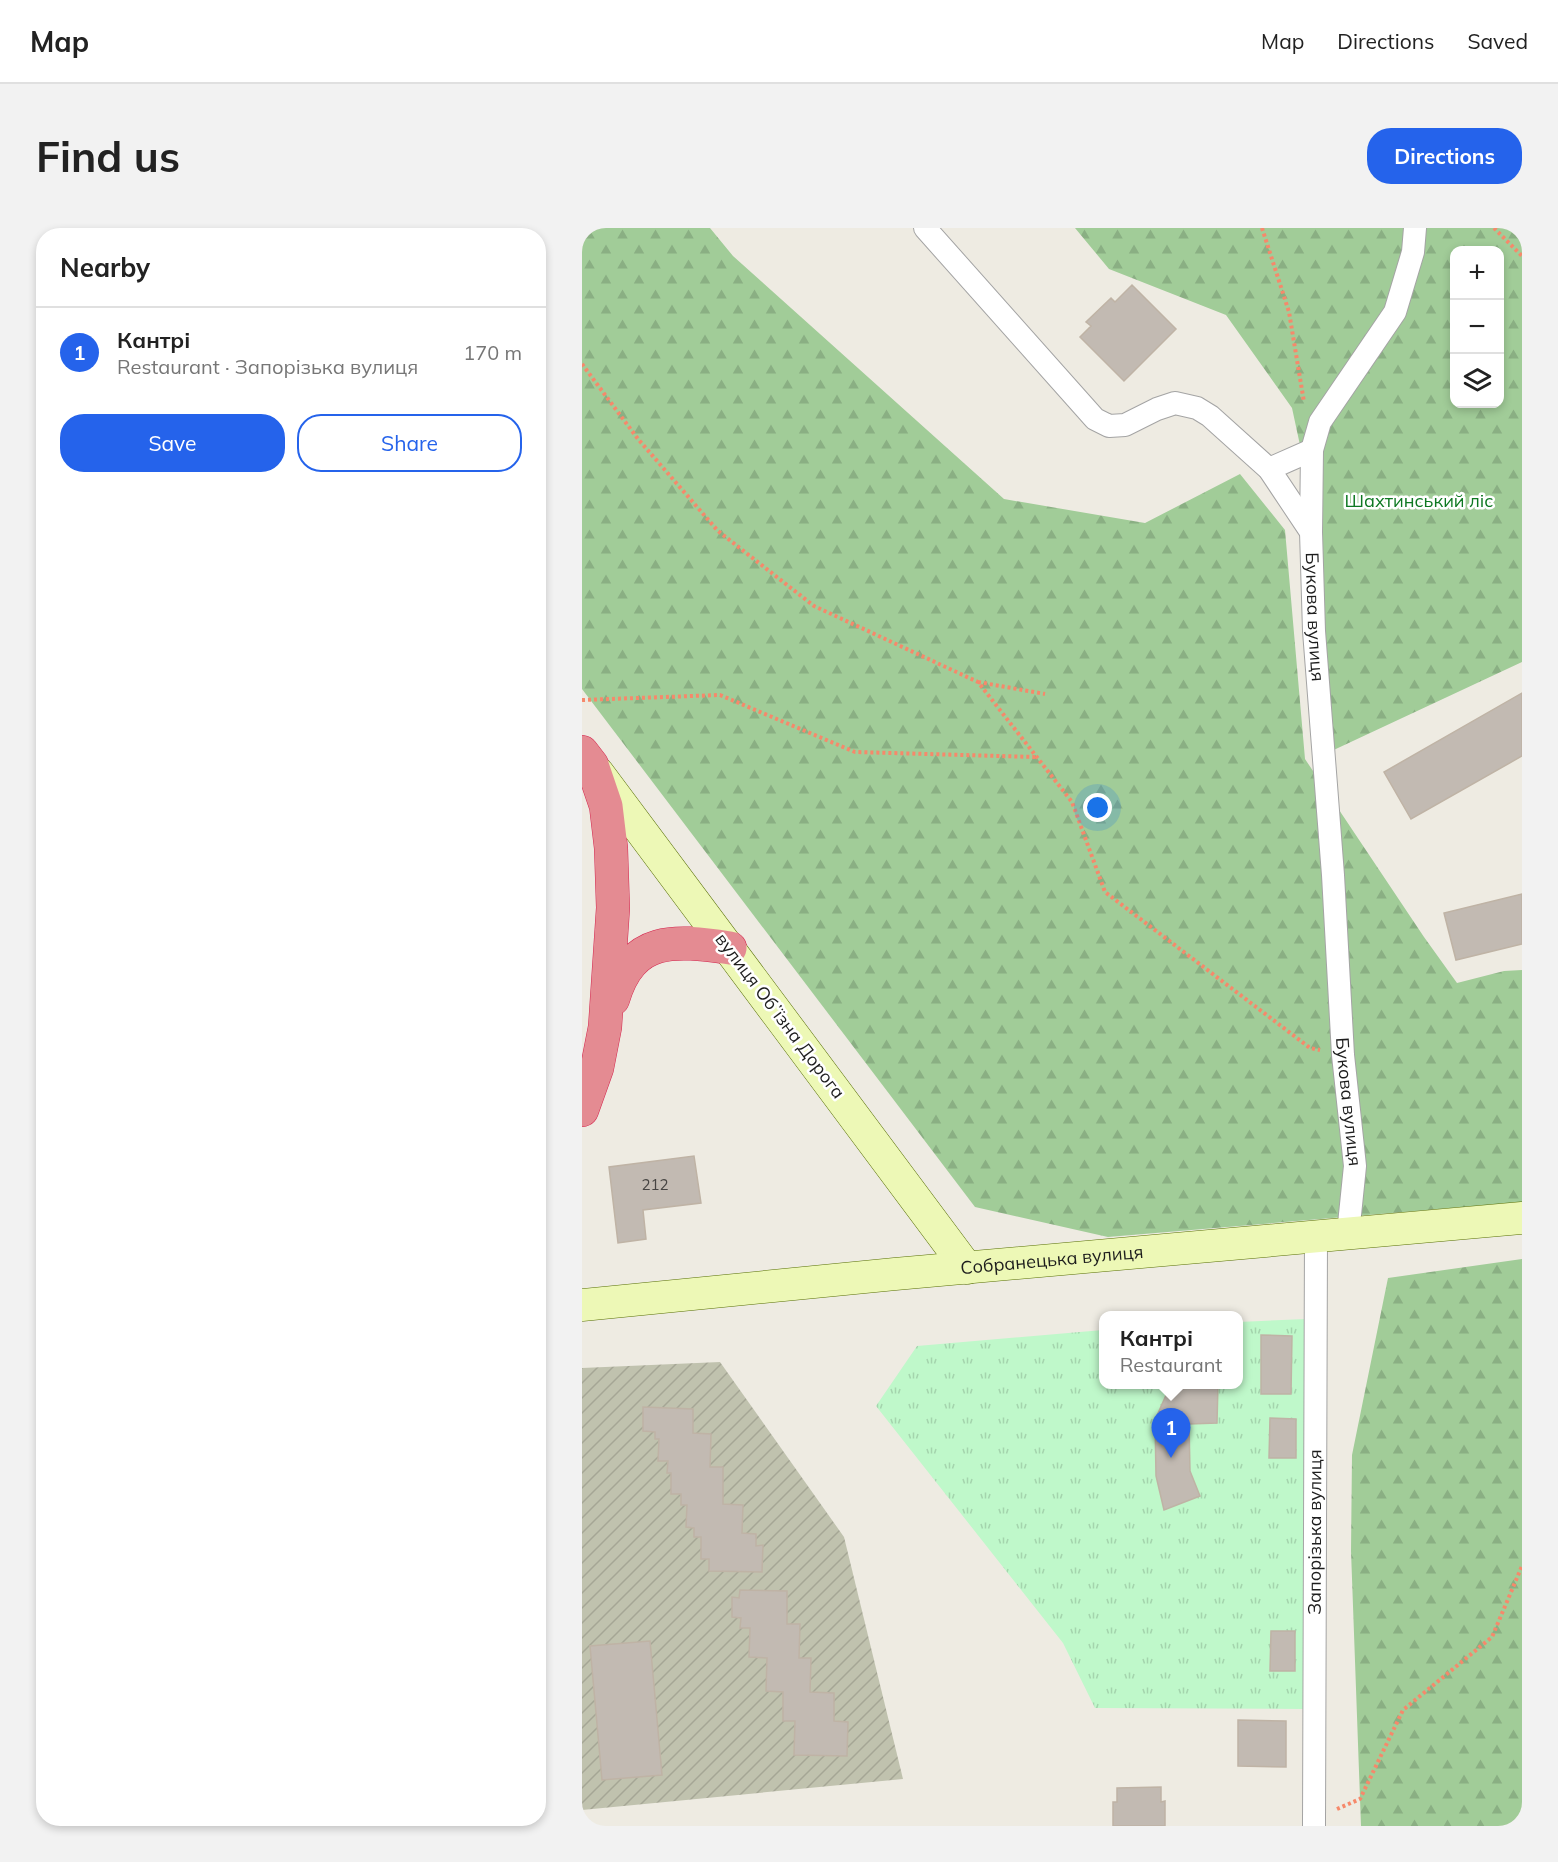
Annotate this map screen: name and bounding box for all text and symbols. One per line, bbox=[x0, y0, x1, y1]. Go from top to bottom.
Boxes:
text: Map bbox=[30, 24, 89, 59]
text: Map bbox=[1261, 28, 1304, 54]
text: Directions bbox=[1337, 28, 1434, 54]
text: Saved bbox=[1467, 28, 1528, 54]
button: Directions bbox=[1367, 128, 1522, 184]
text: Find us bbox=[36, 130, 180, 183]
map controls bbox=[1450, 246, 1504, 408]
button: + bbox=[1450, 246, 1504, 300]
text: Nearby bbox=[60, 251, 150, 284]
button: − bbox=[1450, 300, 1504, 354]
text: Кантрі bbox=[117, 326, 190, 354]
text: 1 bbox=[74, 340, 86, 365]
text: 170 m bbox=[463, 340, 522, 365]
text: Restaurant · Запорізька вулиця bbox=[117, 354, 418, 379]
button: layers bbox=[1450, 354, 1504, 408]
button: Save bbox=[60, 414, 285, 472]
button: Share bbox=[297, 414, 522, 472]
park label: Шахтинський ліс bbox=[1345, 489, 1493, 512]
street label: Букова вулиця bbox=[1301, 552, 1330, 682]
your location bbox=[1083, 793, 1112, 822]
street label: вулиця Обʼїзна Дорога bbox=[711, 928, 850, 1103]
street label: Букова вулиця bbox=[1331, 1037, 1367, 1167]
house number: 212 bbox=[641, 1175, 669, 1194]
street label: Собранецька вулиця bbox=[959, 1240, 1144, 1279]
popup bbox=[1099, 1311, 1243, 1389]
text: Кантрі bbox=[1120, 1324, 1193, 1352]
text: Restaurant bbox=[1120, 1352, 1222, 1377]
pin: 1 bbox=[1152, 1408, 1190, 1458]
street label: Запорізька вулиця bbox=[1303, 1449, 1326, 1615]

